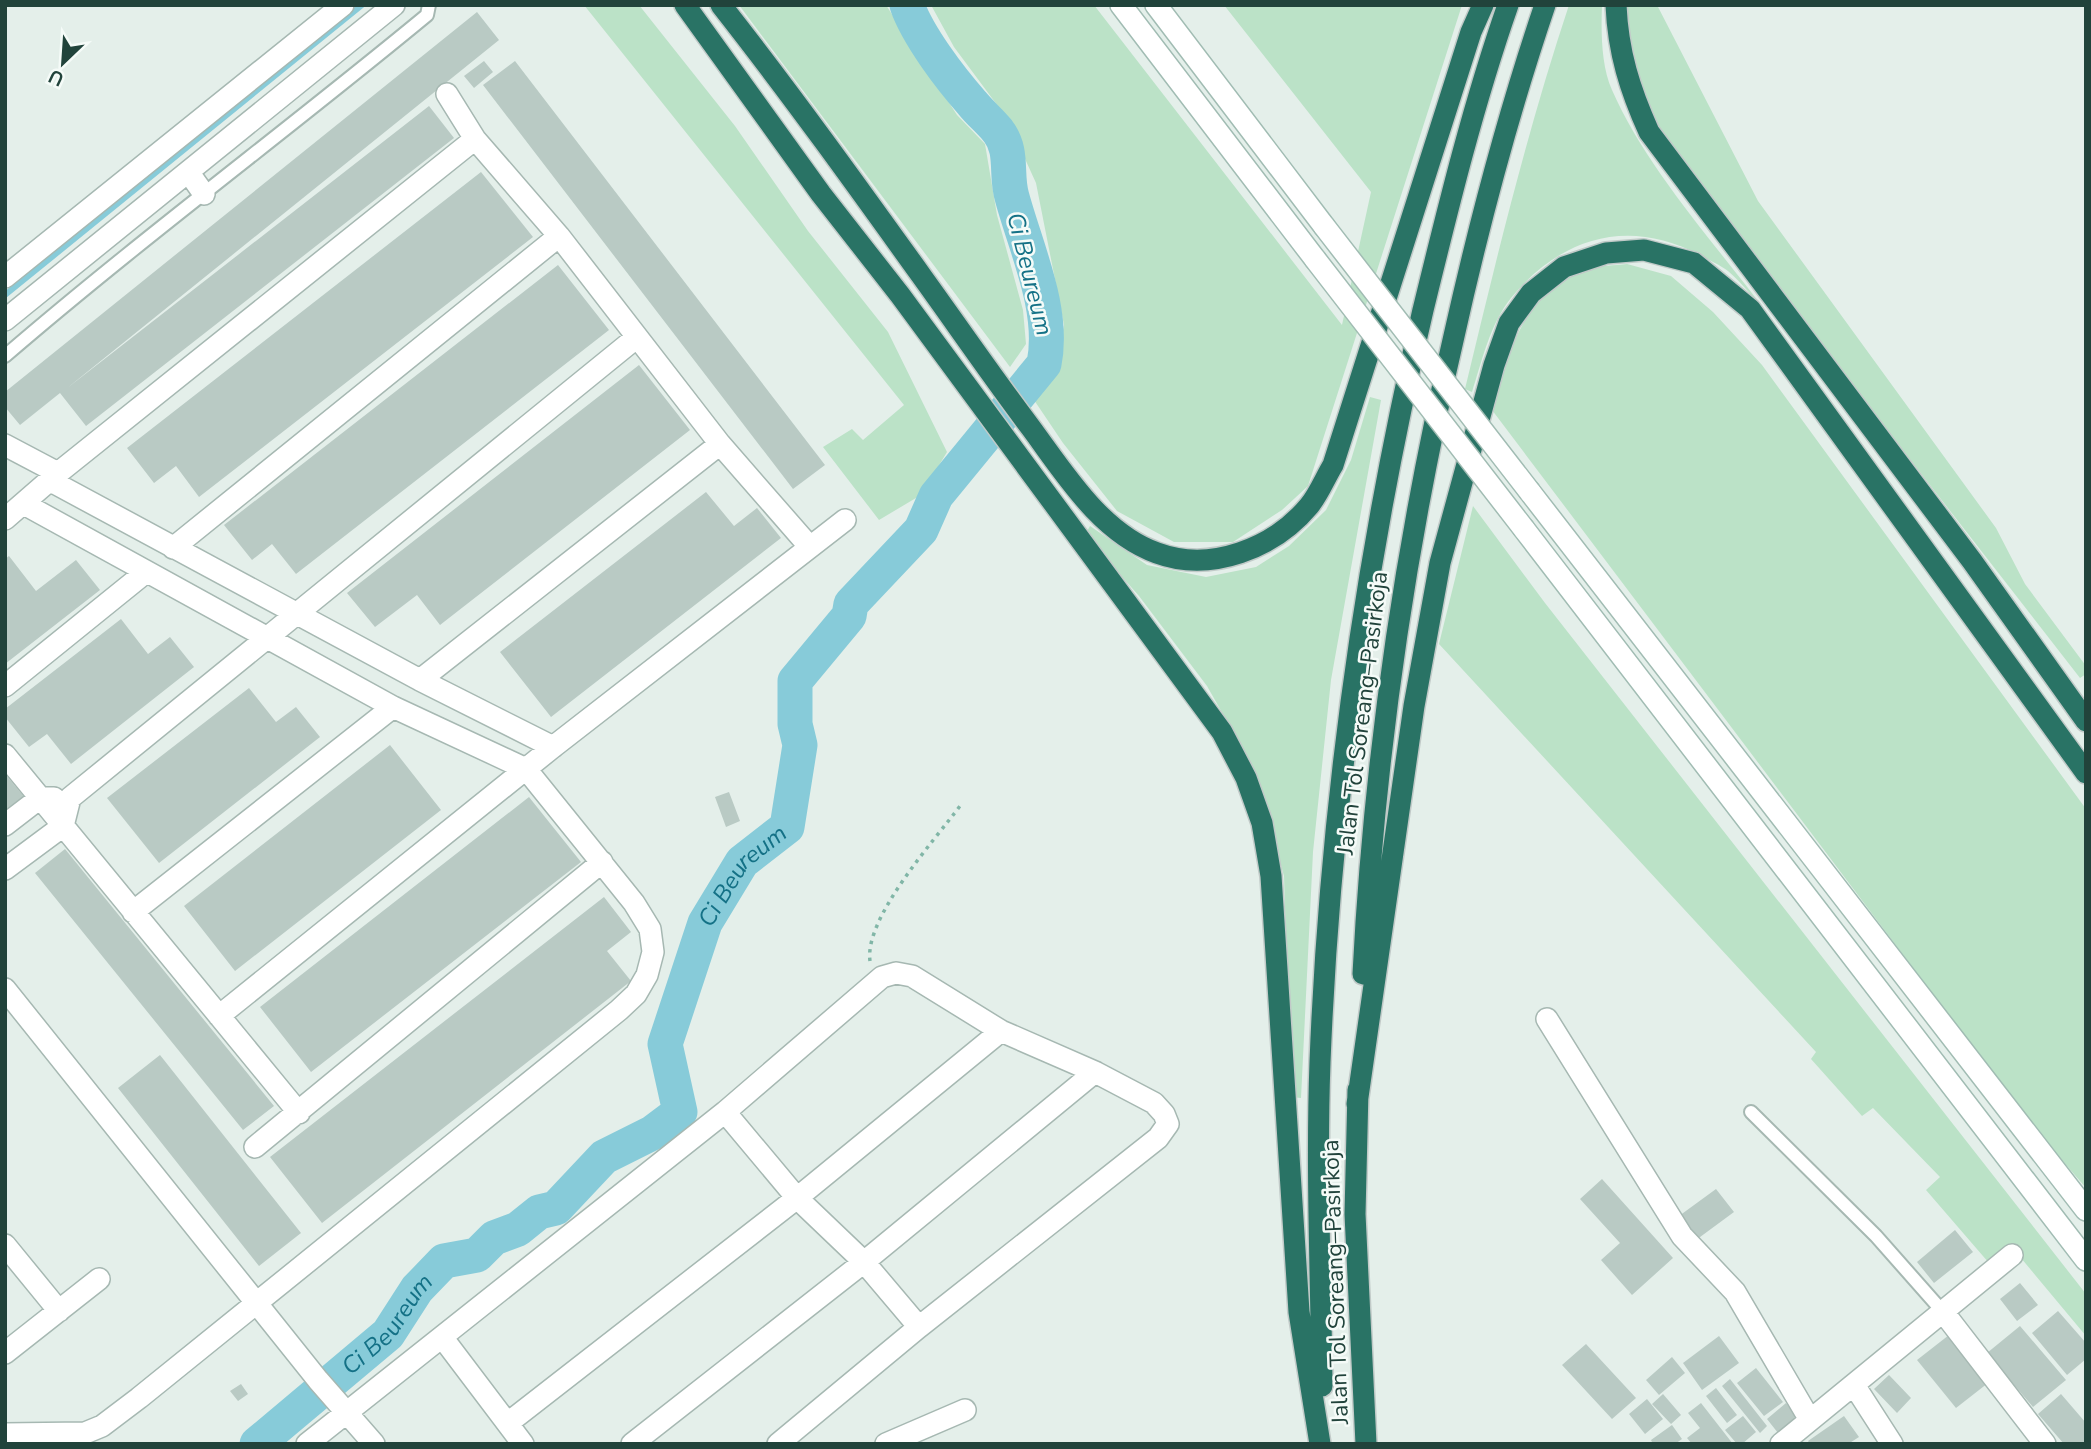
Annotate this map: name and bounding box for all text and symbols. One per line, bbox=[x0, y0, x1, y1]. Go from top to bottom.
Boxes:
north arrow bbox=[28, 28, 98, 98]
text: U bbox=[44, 63, 68, 92]
water label: Ci Beureum bbox=[999, 209, 1061, 339]
street label: Jalan Tol Soreang–Pasirkoja bbox=[1330, 570, 1395, 857]
water label: Ci Beureum bbox=[690, 817, 793, 933]
street label: Jalan Tol Soreang–Pasirkoja bbox=[1315, 1139, 1356, 1426]
water label: Ci Beureum bbox=[335, 1266, 440, 1382]

